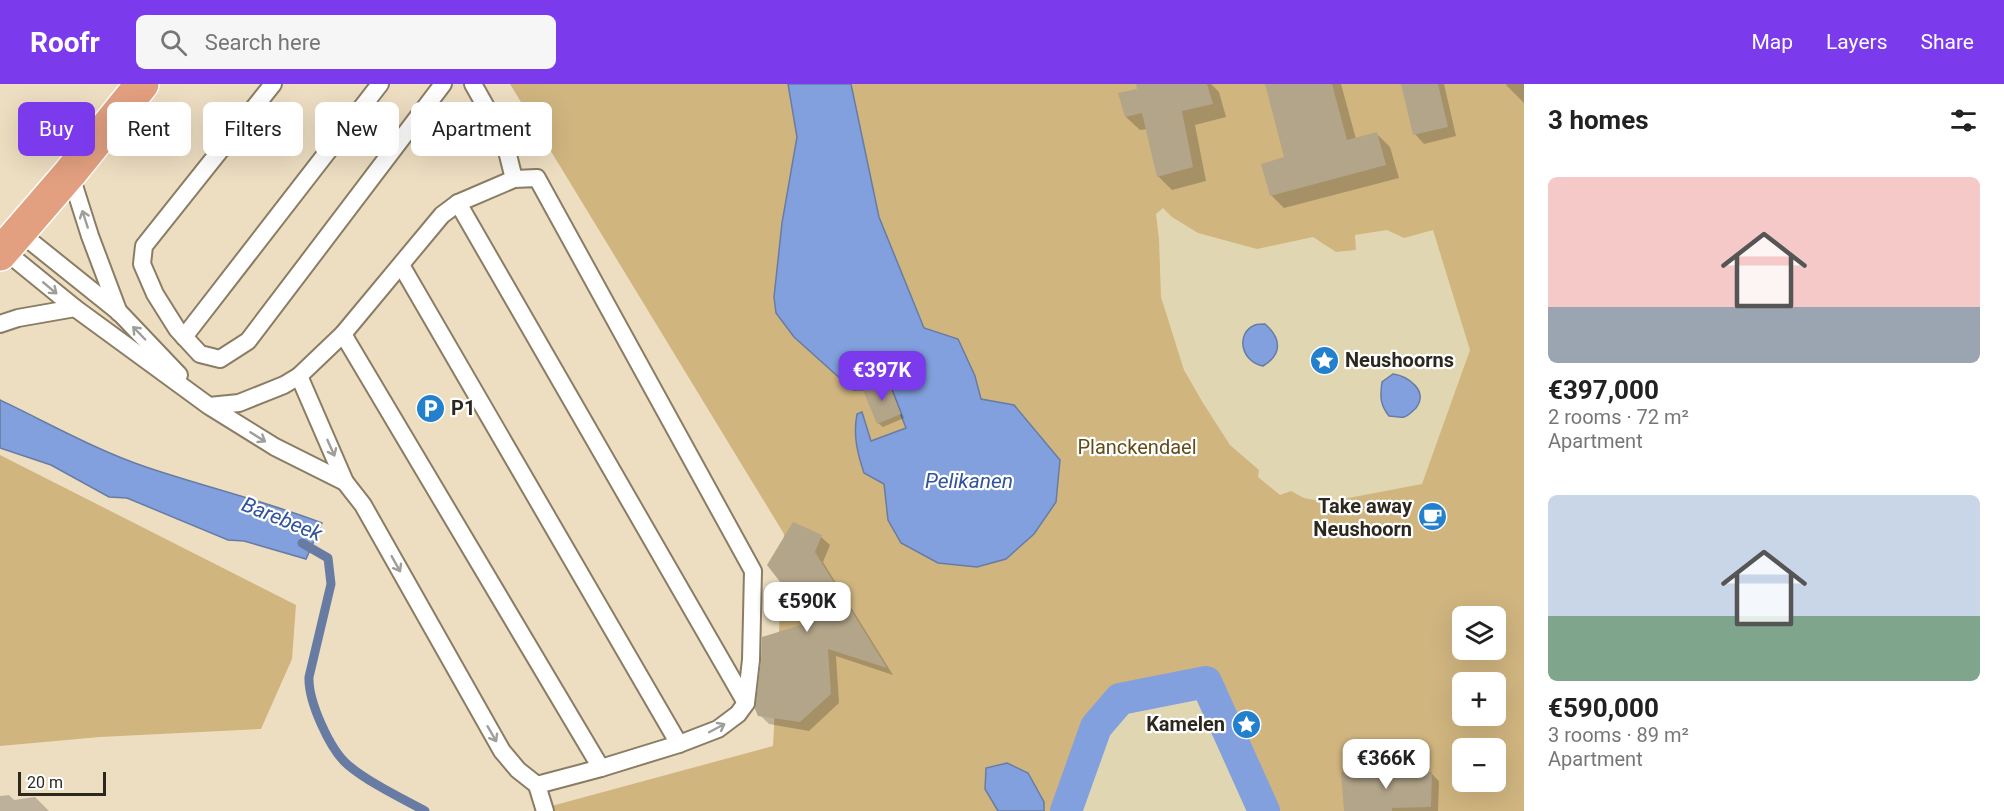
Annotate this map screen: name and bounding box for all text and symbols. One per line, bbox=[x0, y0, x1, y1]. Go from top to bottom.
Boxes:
search box bbox=[136, 15, 556, 69]
text: Roofr bbox=[30, 26, 100, 59]
icon: search bbox=[157, 26, 190, 59]
text: Search here bbox=[205, 30, 321, 55]
text: Map bbox=[1751, 30, 1793, 54]
text: Layers bbox=[1826, 30, 1887, 54]
text: Share bbox=[1920, 30, 1974, 54]
chip: Buy bbox=[18, 102, 95, 156]
chip: Rent bbox=[107, 102, 191, 156]
chip: Filters bbox=[203, 102, 303, 156]
chip: New bbox=[315, 102, 399, 156]
chip: Apartment bbox=[411, 102, 552, 156]
icon: filters bbox=[1947, 104, 1980, 137]
text: 3 homes bbox=[1548, 105, 1649, 135]
one-way arrow bbox=[79, 210, 90, 229]
icon: home bbox=[1710, 216, 1818, 324]
one-way arrow bbox=[41, 281, 57, 294]
one-way arrow bbox=[132, 326, 146, 341]
place icon: Neushoorns bbox=[1308, 344, 1340, 376]
place label: Neushoorns bbox=[1345, 348, 1454, 372]
pin: €397K bbox=[840, 351, 924, 402]
text: €397K bbox=[853, 358, 911, 382]
text: €397,000 bbox=[1548, 375, 1659, 405]
parking icon: P1 bbox=[414, 392, 446, 424]
place label: P1 bbox=[451, 396, 475, 420]
text: 2 rooms · 72 m² bbox=[1548, 405, 1689, 429]
text: Apartment bbox=[1548, 429, 1643, 453]
one-way arrow bbox=[249, 431, 266, 443]
park label: Planckendael bbox=[1077, 435, 1197, 459]
one-way arrow bbox=[326, 439, 337, 457]
water label: Pelikanen bbox=[925, 469, 1013, 493]
water label: Barebeek bbox=[238, 492, 326, 546]
place label: Take away Neushoorn bbox=[1313, 494, 1413, 541]
cafe icon: Take away Neushoorn bbox=[1417, 501, 1449, 533]
icon: home bbox=[1710, 534, 1818, 642]
one-way arrow bbox=[390, 555, 402, 572]
pin: €590K bbox=[765, 582, 849, 633]
text: €590K bbox=[778, 589, 836, 613]
map controls bbox=[1452, 606, 1506, 792]
button: layers bbox=[1452, 606, 1506, 660]
button: + bbox=[1452, 672, 1506, 726]
text: €590,000 bbox=[1548, 693, 1659, 723]
place icon: Kamelen bbox=[1230, 708, 1262, 740]
place label: Kamelen bbox=[1146, 712, 1225, 736]
one-way arrow bbox=[708, 722, 725, 734]
text: 3 rooms · 89 m² bbox=[1548, 723, 1689, 747]
one-way arrow bbox=[486, 725, 498, 742]
button: − bbox=[1452, 738, 1506, 792]
pin: €366K bbox=[1344, 739, 1428, 790]
text: €366K bbox=[1357, 746, 1415, 770]
text: Apartment bbox=[1548, 747, 1643, 771]
scale bar bbox=[18, 769, 106, 796]
text: 20 m bbox=[27, 773, 63, 792]

